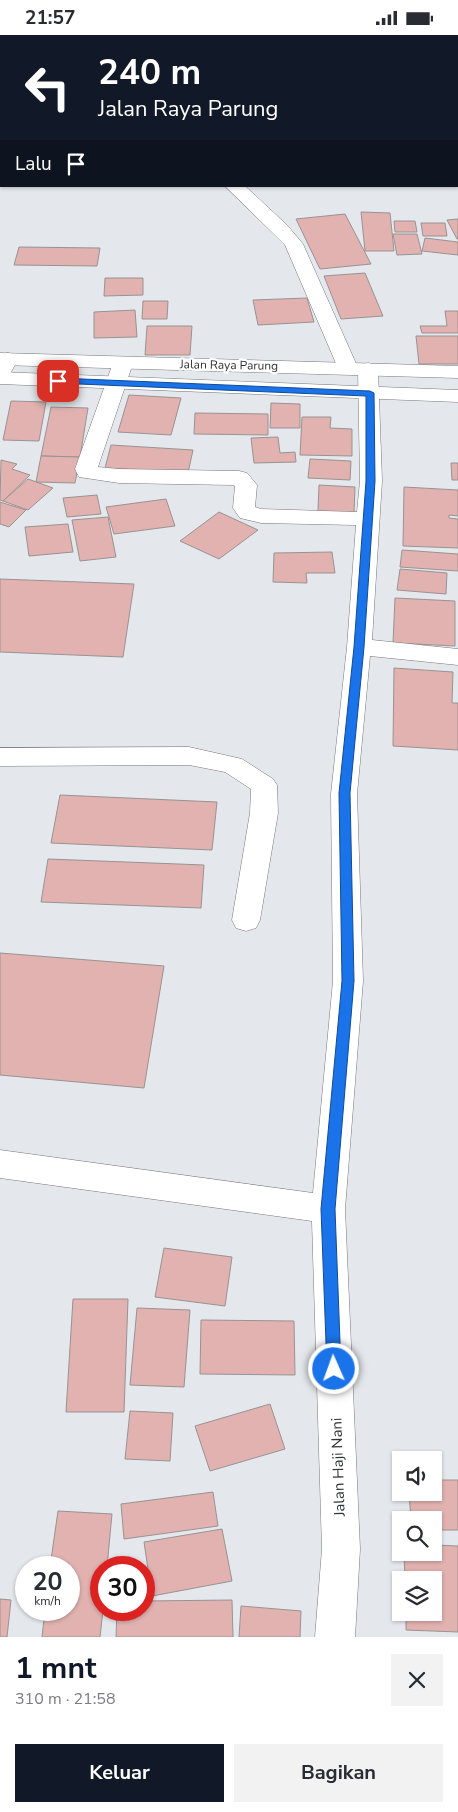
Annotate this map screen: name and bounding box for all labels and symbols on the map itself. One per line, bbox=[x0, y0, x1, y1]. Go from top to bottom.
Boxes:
street label: Jalan Raya Parung bbox=[179, 356, 278, 374]
pin bbox=[37, 360, 79, 402]
position arrow bbox=[307, 1342, 359, 1394]
street label: Jalan Haji Nani bbox=[326, 1417, 350, 1518]
speed limit sign: 30 bbox=[90, 1556, 155, 1621]

